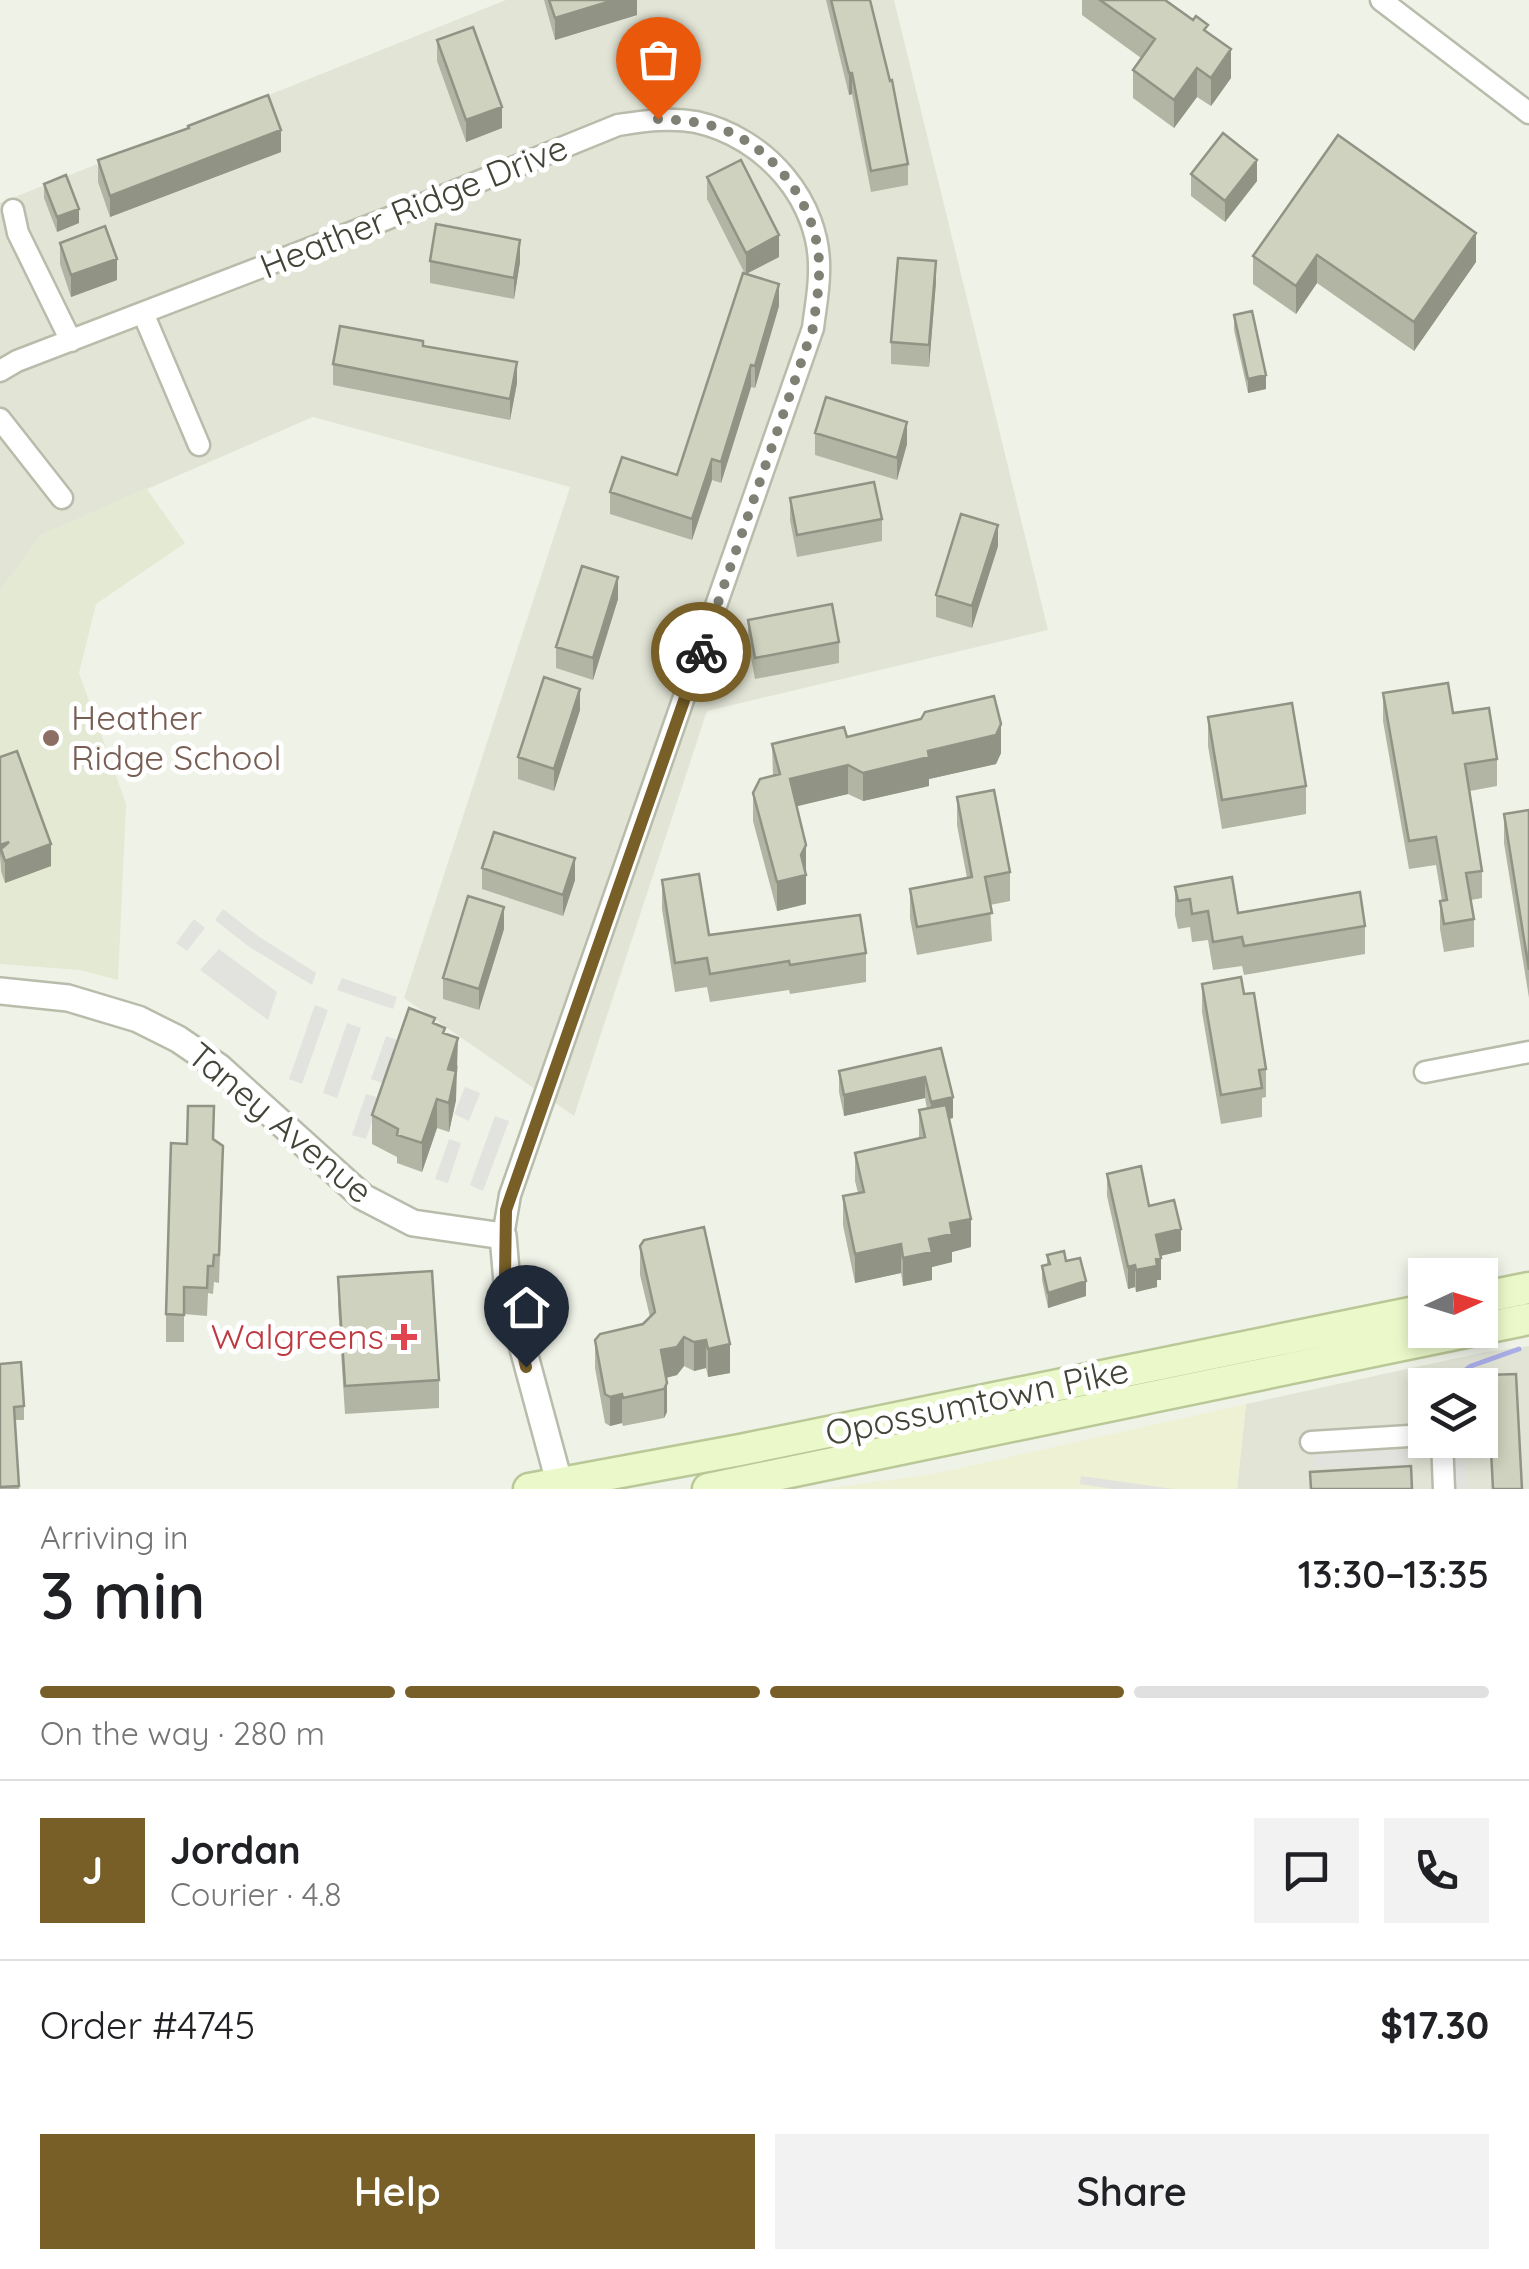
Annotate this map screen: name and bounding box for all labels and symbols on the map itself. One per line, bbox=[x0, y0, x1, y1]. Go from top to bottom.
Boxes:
pin bbox=[616, 17, 701, 120]
street label: Heather Ridge Drive bbox=[253, 124, 574, 288]
courier bbox=[651, 602, 751, 702]
place label: Heather Ridge School bbox=[71, 695, 282, 779]
marker: Heather Ridge School bbox=[40, 727, 62, 749]
street label: Taney Avenue bbox=[179, 1032, 382, 1212]
north arrow bbox=[1408, 1258, 1498, 1348]
pin bbox=[484, 1265, 569, 1368]
place label: Walgreens bbox=[211, 1314, 384, 1358]
marker: Walgreens bbox=[393, 1326, 415, 1348]
street label: Opossumtown Pike bbox=[821, 1347, 1132, 1455]

